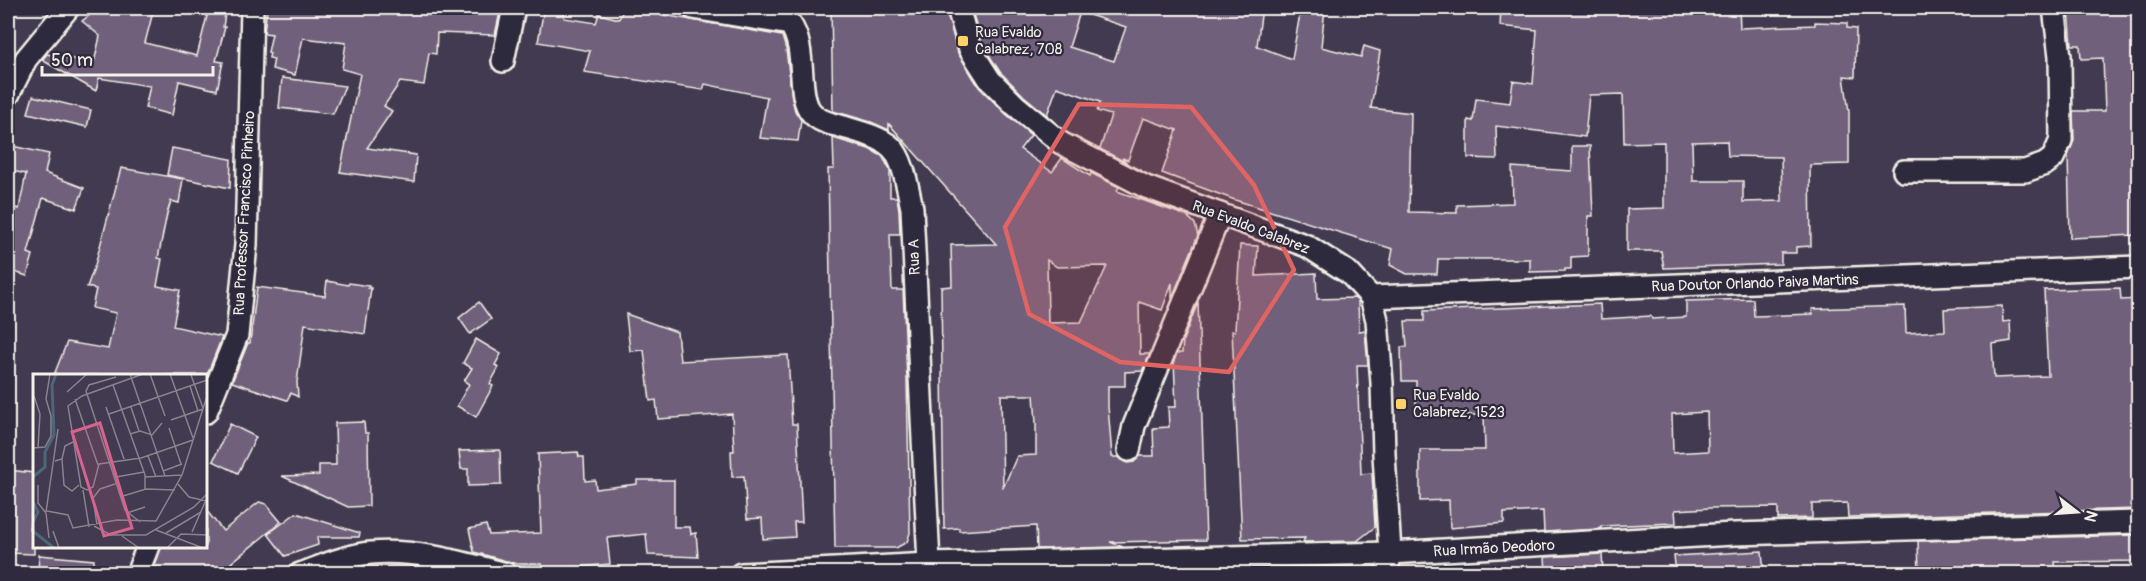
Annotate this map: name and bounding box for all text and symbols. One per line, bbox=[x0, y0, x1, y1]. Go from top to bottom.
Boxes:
place label: Rua Evaldo Calabrez, 708 bbox=[975, 23, 1063, 59]
marker: Rua Evaldo Calabrez, 708 bbox=[956, 34, 970, 48]
scale bar bbox=[42, 39, 213, 77]
text: 50 m bbox=[51, 49, 93, 72]
street label: Rua Professor Francisco Pinheiro bbox=[230, 110, 259, 316]
street label: Rua Evaldo Calabrez bbox=[1189, 196, 1312, 259]
street label: Rua A bbox=[904, 238, 925, 275]
street label: Rua Doutor Orlando Paiva Martins bbox=[1651, 270, 1859, 297]
inset map bbox=[33, 374, 207, 548]
place label: Rua Evaldo Calabrez, 1523 bbox=[1413, 386, 1505, 422]
marker: Rua Evaldo Calabrez, 1523 bbox=[1394, 397, 1408, 411]
north arrow bbox=[2047, 482, 2107, 542]
text: N bbox=[2079, 508, 2102, 524]
street label: Rua Irmão Deodoro bbox=[1433, 536, 1555, 561]

